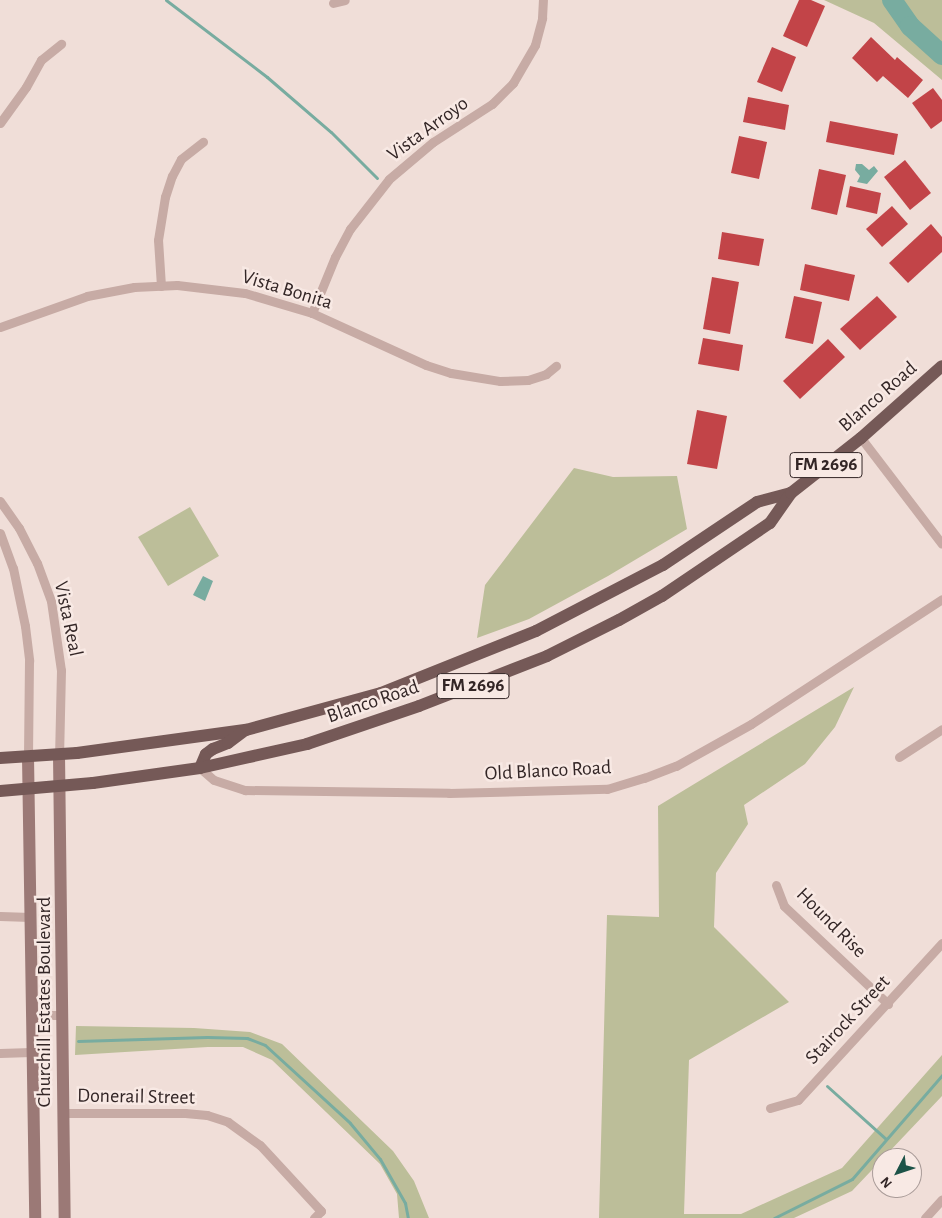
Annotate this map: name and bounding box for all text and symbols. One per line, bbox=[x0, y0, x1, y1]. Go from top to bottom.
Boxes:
street label: Vista Arroyo bbox=[383, 92, 473, 166]
street label: Vista Bonita bbox=[239, 265, 335, 315]
street label: Blanco Road bbox=[834, 357, 922, 437]
road number: FM 2696 bbox=[788, 448, 864, 482]
street label: Vista Real bbox=[48, 579, 88, 659]
road number: FM 2696 bbox=[436, 669, 510, 702]
street label: Blanco Road bbox=[324, 675, 422, 729]
street label: Old Blanco Road bbox=[484, 756, 612, 786]
street label: Hound Rise bbox=[791, 883, 871, 963]
street label: Churchill Estates Boulevard bbox=[32, 897, 56, 1107]
street label: Stairock Street bbox=[801, 970, 895, 1070]
street label: Donerail Street bbox=[77, 1084, 195, 1110]
north arrow bbox=[872, 1148, 922, 1198]
text: N bbox=[878, 1174, 895, 1190]

